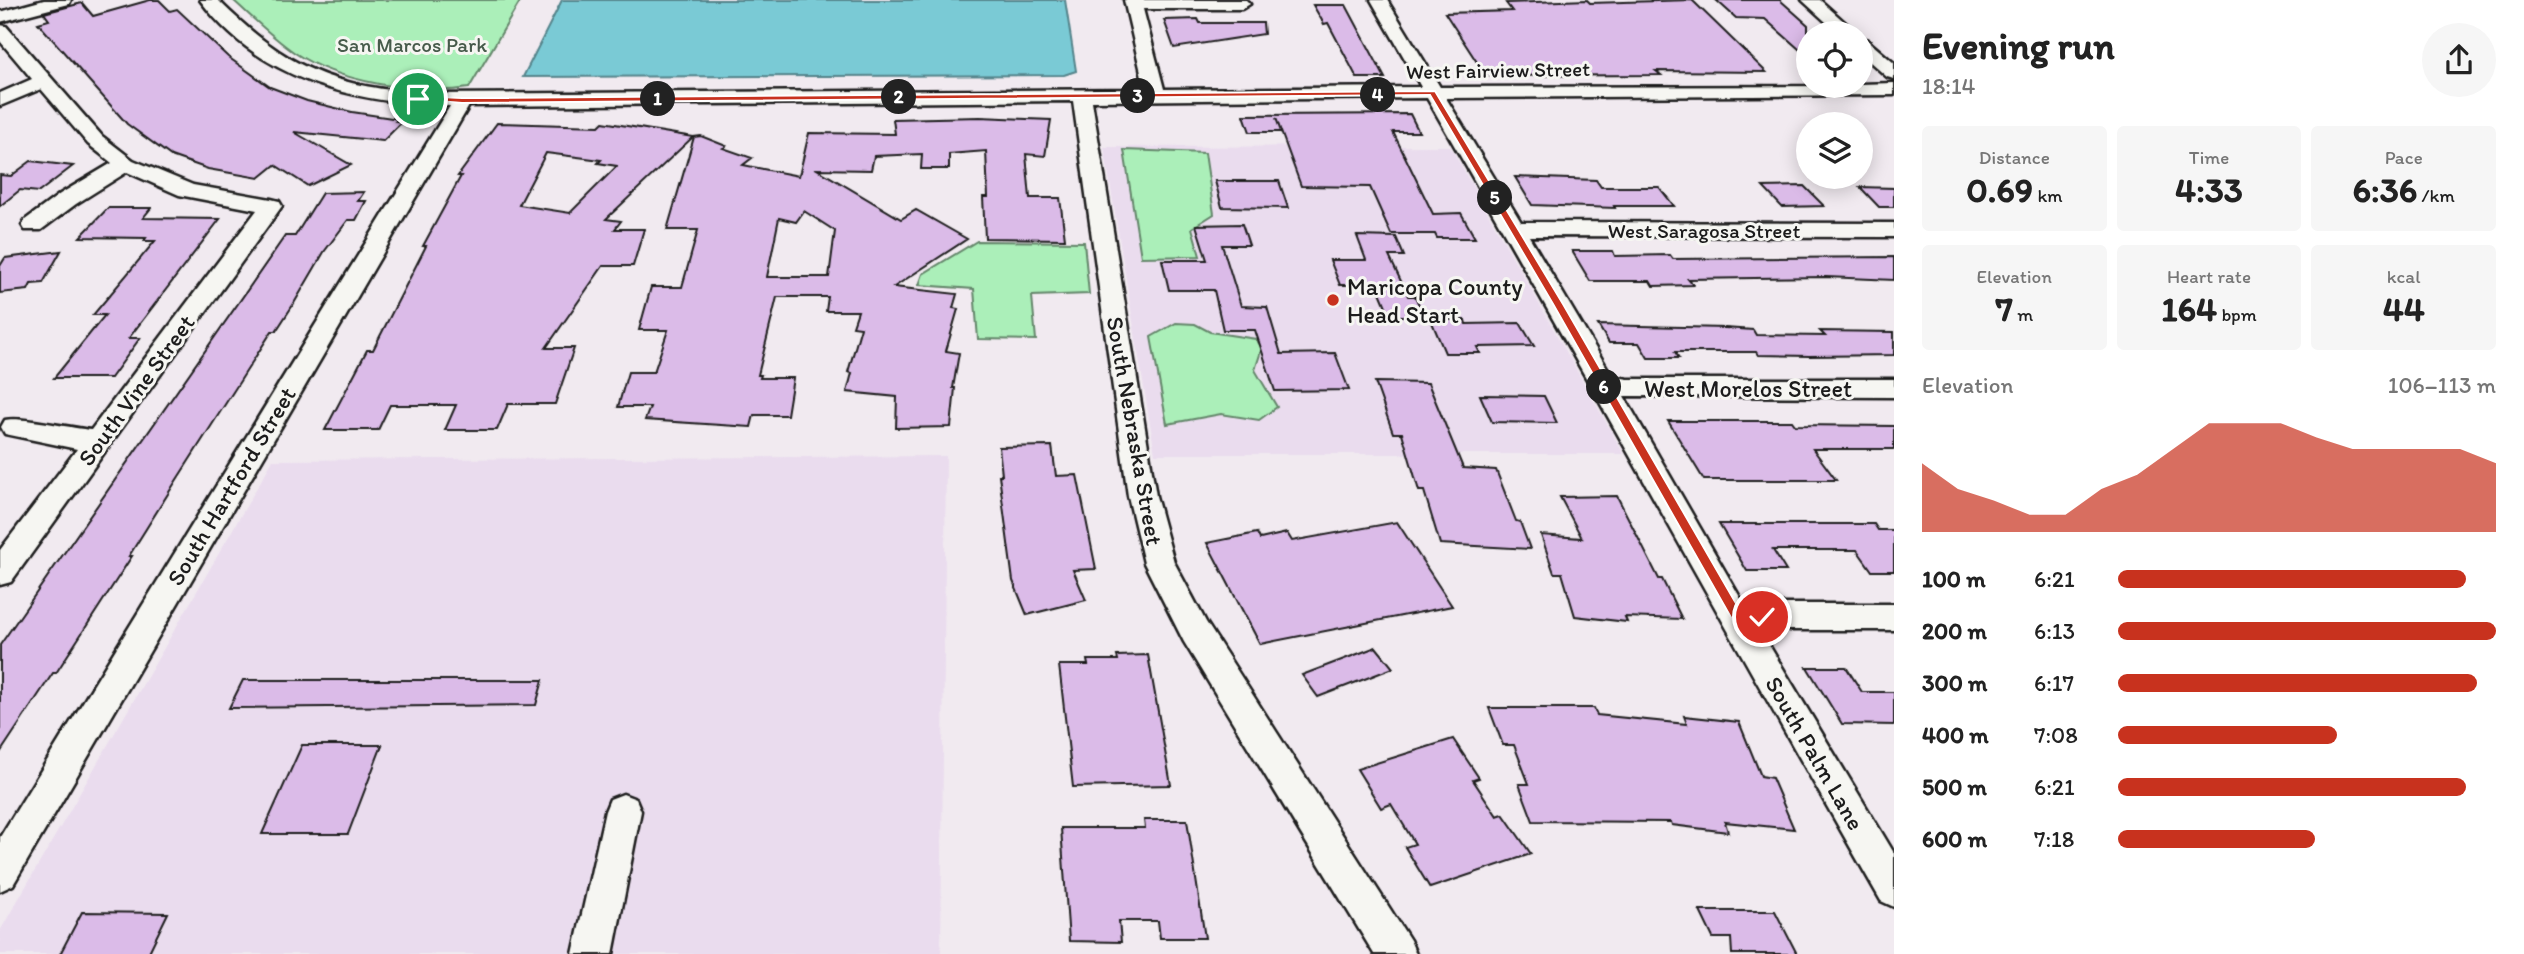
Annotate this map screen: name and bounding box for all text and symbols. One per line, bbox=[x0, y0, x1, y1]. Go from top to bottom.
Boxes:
map controls bbox=[1796, 21, 1873, 189]
button: locate bbox=[1796, 21, 1873, 98]
text: Evening run bbox=[1922, 23, 2115, 69]
button: share bbox=[2422, 23, 2496, 97]
park label: San Marcos Park bbox=[337, 32, 487, 57]
street label: West Fairview Street bbox=[1406, 56, 1590, 84]
pin bbox=[388, 69, 448, 129]
text: 18:14 bbox=[1922, 72, 1975, 100]
pin: 3 bbox=[1120, 78, 1156, 114]
pin: 4 bbox=[1360, 78, 1396, 112]
icon: arrive bbox=[399, 80, 437, 118]
pin: 2 bbox=[881, 80, 916, 114]
pin: 1 bbox=[640, 82, 676, 116]
text: 4 bbox=[1372, 83, 1383, 106]
text: 3 bbox=[1132, 84, 1143, 107]
text: 2 bbox=[894, 85, 904, 108]
text: 1 bbox=[653, 87, 662, 110]
button: layers bbox=[1796, 112, 1873, 189]
text: Distance bbox=[1979, 146, 2050, 169]
text: Time bbox=[2189, 146, 2229, 169]
text: Pace bbox=[2385, 146, 2423, 169]
text: 0.69 bbox=[1966, 169, 2033, 211]
text: 4:33 bbox=[2175, 169, 2243, 211]
text: 6:36 bbox=[2353, 169, 2417, 211]
pin: 5 bbox=[1478, 180, 1512, 216]
text: km bbox=[2033, 184, 2063, 207]
text: /km bbox=[2417, 184, 2455, 207]
text: 5 bbox=[1490, 186, 1499, 209]
street label: West Saragosa Street bbox=[1608, 218, 1800, 243]
text: Elevation bbox=[1977, 265, 2052, 288]
text: Heart rate bbox=[2167, 265, 2251, 288]
text: kcal bbox=[2387, 265, 2421, 288]
place label: Maricopa County Head Start bbox=[1347, 272, 1523, 329]
text: 7 bbox=[1996, 288, 2013, 330]
text: 164 bbox=[2161, 288, 2217, 330]
text: 44 bbox=[2383, 288, 2425, 330]
marker: Maricopa County Head Start bbox=[1325, 292, 1341, 308]
text: m bbox=[2013, 303, 2033, 326]
text: bpm bbox=[2217, 303, 2257, 326]
street label: South Vine Street bbox=[71, 309, 201, 471]
street label: South Nebraska Street bbox=[1101, 314, 1169, 548]
pin: 6 bbox=[1586, 370, 1622, 404]
text: Elevation bbox=[1922, 371, 2013, 399]
text: 106–113 m bbox=[2388, 371, 2496, 399]
street label: West Morelos Street bbox=[1644, 374, 1852, 403]
text: 6 bbox=[1598, 375, 1609, 398]
street label: South Hartford Street bbox=[160, 381, 302, 591]
text: 100 m bbox=[1922, 565, 1986, 593]
text: 6:21 bbox=[2034, 565, 2075, 593]
pin bbox=[1732, 587, 1792, 647]
icon: check bbox=[1743, 598, 1781, 636]
text: 200 m bbox=[1922, 617, 1987, 645]
text: 6:13 bbox=[2034, 617, 2075, 645]
text: 300 m bbox=[1922, 669, 1987, 697]
text: 6:17 bbox=[2034, 669, 2074, 697]
street label: South Palm Lane bbox=[1759, 671, 1871, 835]
text: 400 m bbox=[1922, 721, 1989, 749]
text: 7:08 bbox=[2034, 721, 2078, 749]
text: 500 m bbox=[1922, 773, 1987, 801]
text: 6:21 bbox=[2034, 773, 2075, 801]
text: 600 m bbox=[1922, 825, 1987, 853]
text: 7:18 bbox=[2034, 825, 2074, 853]

